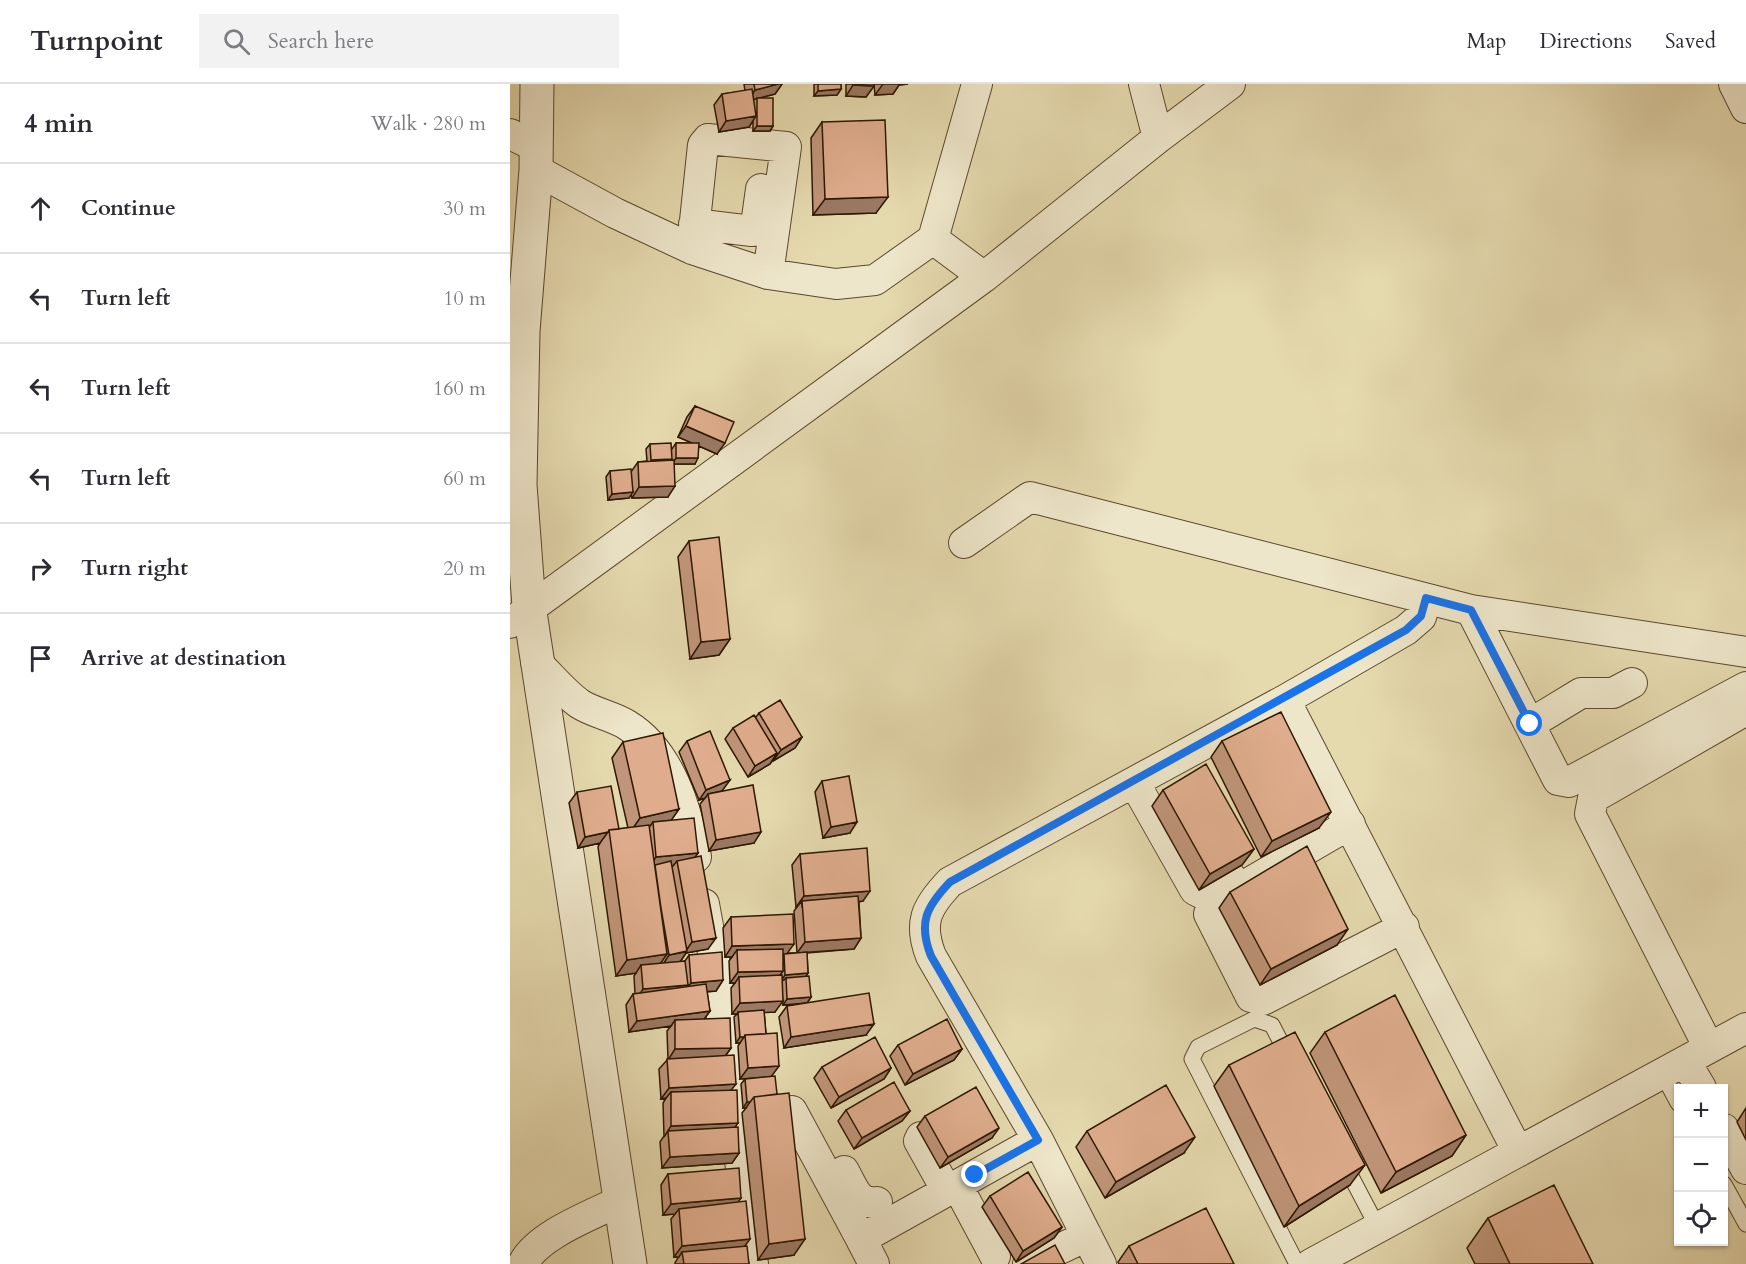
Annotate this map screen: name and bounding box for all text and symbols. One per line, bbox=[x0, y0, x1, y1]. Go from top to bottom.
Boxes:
search box bbox=[199, 14, 619, 68]
text: Turnpoint bbox=[30, 22, 163, 60]
icon: search bbox=[220, 25, 253, 58]
text: Search here bbox=[268, 26, 374, 56]
text: Map bbox=[1466, 27, 1506, 56]
text: Directions bbox=[1539, 27, 1632, 56]
text: Saved bbox=[1665, 27, 1716, 56]
text: 4 min bbox=[24, 106, 93, 141]
text: Walk · 280 m bbox=[371, 110, 486, 137]
icon: ahead bbox=[24, 192, 57, 225]
text: Continue bbox=[81, 193, 176, 223]
text: 30 m bbox=[443, 195, 486, 222]
icon: left bbox=[24, 282, 57, 315]
text: Turn left bbox=[81, 283, 170, 313]
text: 10 m bbox=[443, 285, 486, 312]
icon: left bbox=[24, 372, 57, 405]
text: Turn left bbox=[81, 373, 170, 403]
text: 160 m bbox=[433, 375, 486, 402]
icon: left bbox=[24, 462, 57, 495]
text: Turn left bbox=[81, 463, 170, 493]
text: 60 m bbox=[443, 465, 486, 492]
icon: right bbox=[24, 552, 57, 585]
text: Turn right bbox=[81, 553, 188, 583]
text: 20 m bbox=[443, 555, 486, 582]
icon: arrive bbox=[24, 642, 57, 675]
text: Arrive at destination bbox=[81, 643, 286, 673]
route start bbox=[1516, 710, 1542, 736]
map controls bbox=[1674, 1084, 1728, 1246]
button: + bbox=[1674, 1084, 1728, 1138]
button: − bbox=[1674, 1138, 1728, 1192]
route end bbox=[961, 1161, 987, 1187]
button: locate bbox=[1674, 1192, 1728, 1246]

